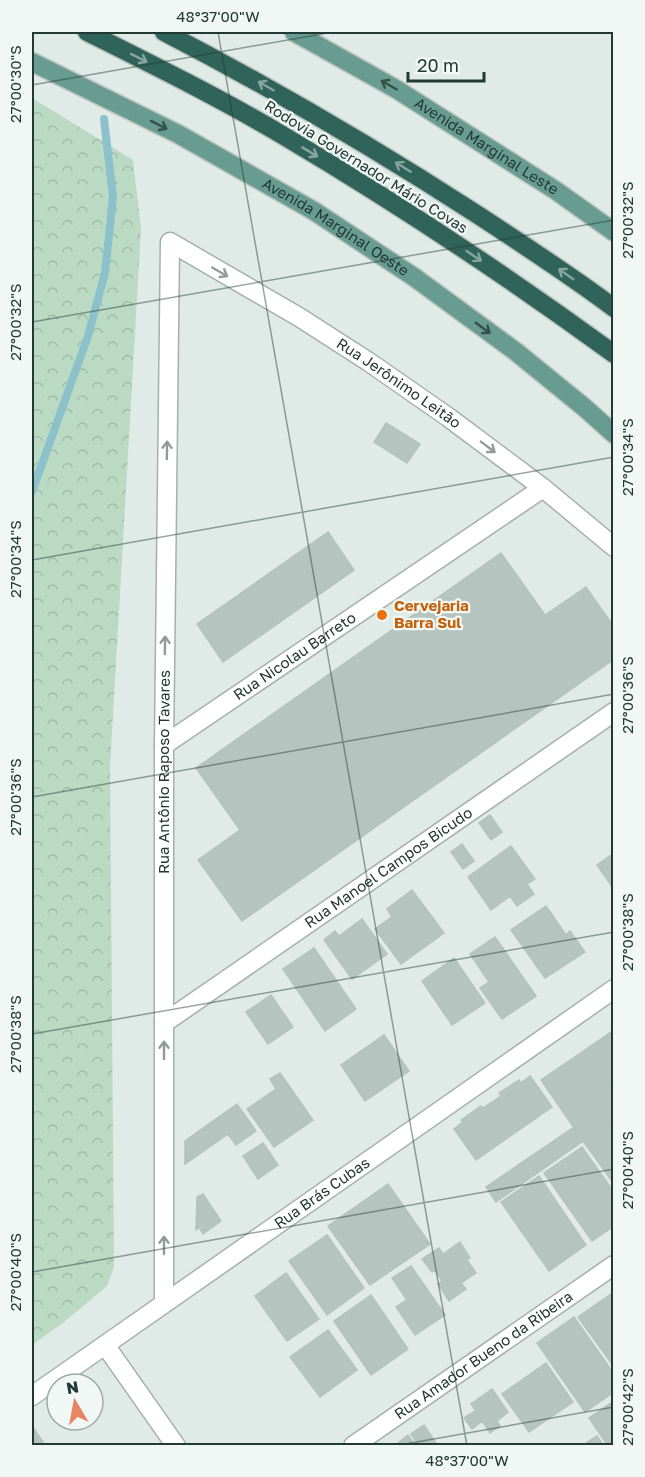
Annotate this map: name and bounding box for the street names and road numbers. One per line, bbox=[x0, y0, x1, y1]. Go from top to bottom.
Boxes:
street label: Avenida Marginal Leste bbox=[412, 93, 563, 198]
street label: Rodovia Governador Mário Covas bbox=[262, 96, 472, 236]
street label: Avenida Marginal Oeste bbox=[260, 174, 413, 279]
street label: Rua Jerônimo Leitão bbox=[334, 334, 465, 432]
street label: Rua Nicolau Barreto bbox=[230, 608, 359, 703]
street label: Rua Antônio Raposo Tavares bbox=[154, 670, 173, 874]
street label: Rua Manoel Campos Bicudo bbox=[301, 803, 475, 931]
street label: Rua Brás Cubas bbox=[270, 1153, 373, 1232]
street label: Rua Amador Bueno da Ribeira bbox=[391, 1287, 576, 1423]

